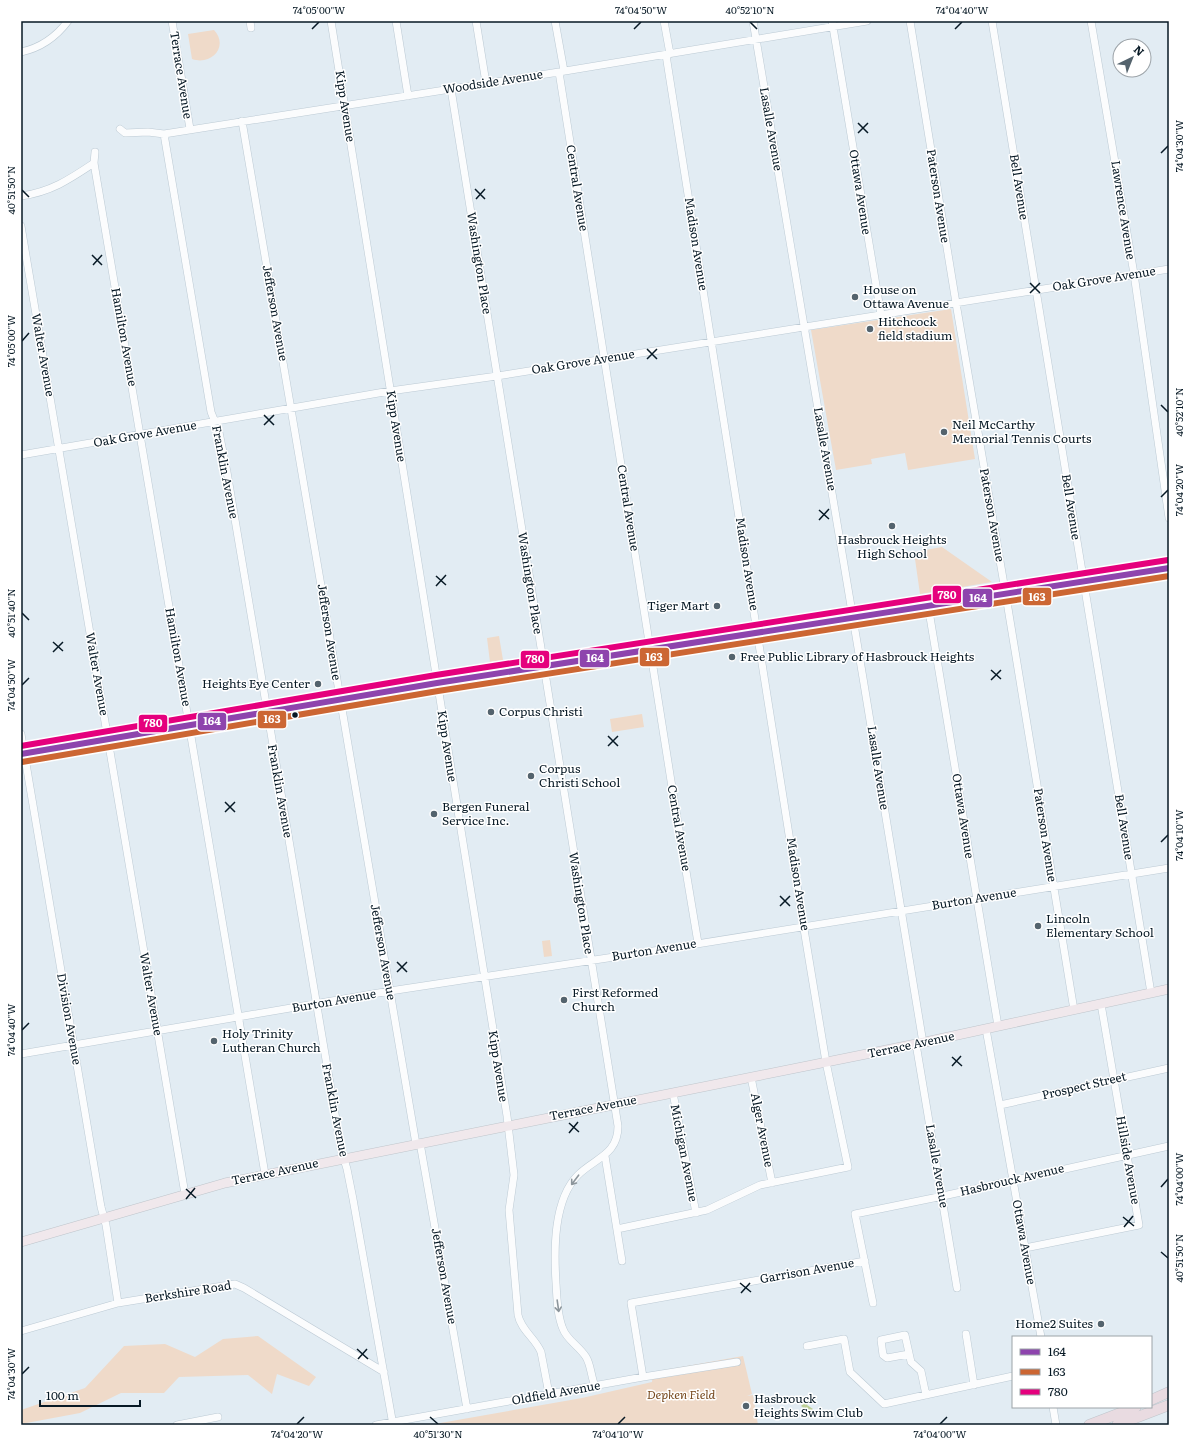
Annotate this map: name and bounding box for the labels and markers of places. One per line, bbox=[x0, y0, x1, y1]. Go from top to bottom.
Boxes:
place label: House on Ottawa Avenue bbox=[863, 280, 949, 312]
marker: House on Ottawa Avenue bbox=[850, 292, 860, 302]
place label: Hitchcock field stadium bbox=[878, 312, 953, 344]
marker: Hitchcock field stadium bbox=[865, 324, 875, 334]
place label: Neil McCarthy Memorial Tennis Courts bbox=[952, 415, 1092, 447]
marker: Neil McCarthy Memorial Tennis Courts bbox=[939, 427, 949, 437]
marker: Hasbrouck Heights High School bbox=[887, 521, 897, 531]
place label: Hasbrouck Heights High School bbox=[838, 530, 947, 562]
place label: Tiger Mart bbox=[647, 596, 709, 614]
marker: Tiger Mart bbox=[712, 601, 722, 611]
place label: Free Public Library of Hasbrouck Heights bbox=[740, 647, 975, 665]
marker: Free Public Library of Hasbrouck Heights bbox=[727, 652, 737, 662]
place label: Heights Eye Center bbox=[202, 674, 310, 692]
marker: Heights Eye Center bbox=[313, 679, 323, 689]
place label: Corpus Christi bbox=[499, 702, 583, 720]
marker: Corpus Christi bbox=[486, 707, 496, 717]
unlabelled marker bbox=[290, 710, 300, 720]
place label: Corpus Christi School bbox=[539, 759, 620, 791]
marker: Corpus Christi School bbox=[526, 771, 536, 781]
place label: Bergen Funeral Service Inc. bbox=[442, 797, 530, 829]
marker: Bergen Funeral Service Inc. bbox=[429, 809, 439, 819]
place label: Lincoln Elementary School bbox=[1046, 909, 1154, 941]
marker: Lincoln Elementary School bbox=[1033, 921, 1043, 931]
place label: First Reformed Church bbox=[572, 983, 659, 1015]
marker: First Reformed Church bbox=[559, 995, 569, 1005]
place label: Holy Trinity Lutheran Church bbox=[222, 1024, 321, 1056]
marker: Holy Trinity Lutheran Church bbox=[209, 1036, 219, 1046]
place label: Home2 Suites bbox=[1015, 1314, 1094, 1332]
marker: Home2 Suites bbox=[1096, 1319, 1106, 1329]
place label: Hasbrouck Heights Swim Club bbox=[754, 1389, 863, 1421]
marker: Hasbrouck Heights Swim Club bbox=[741, 1401, 751, 1411]

